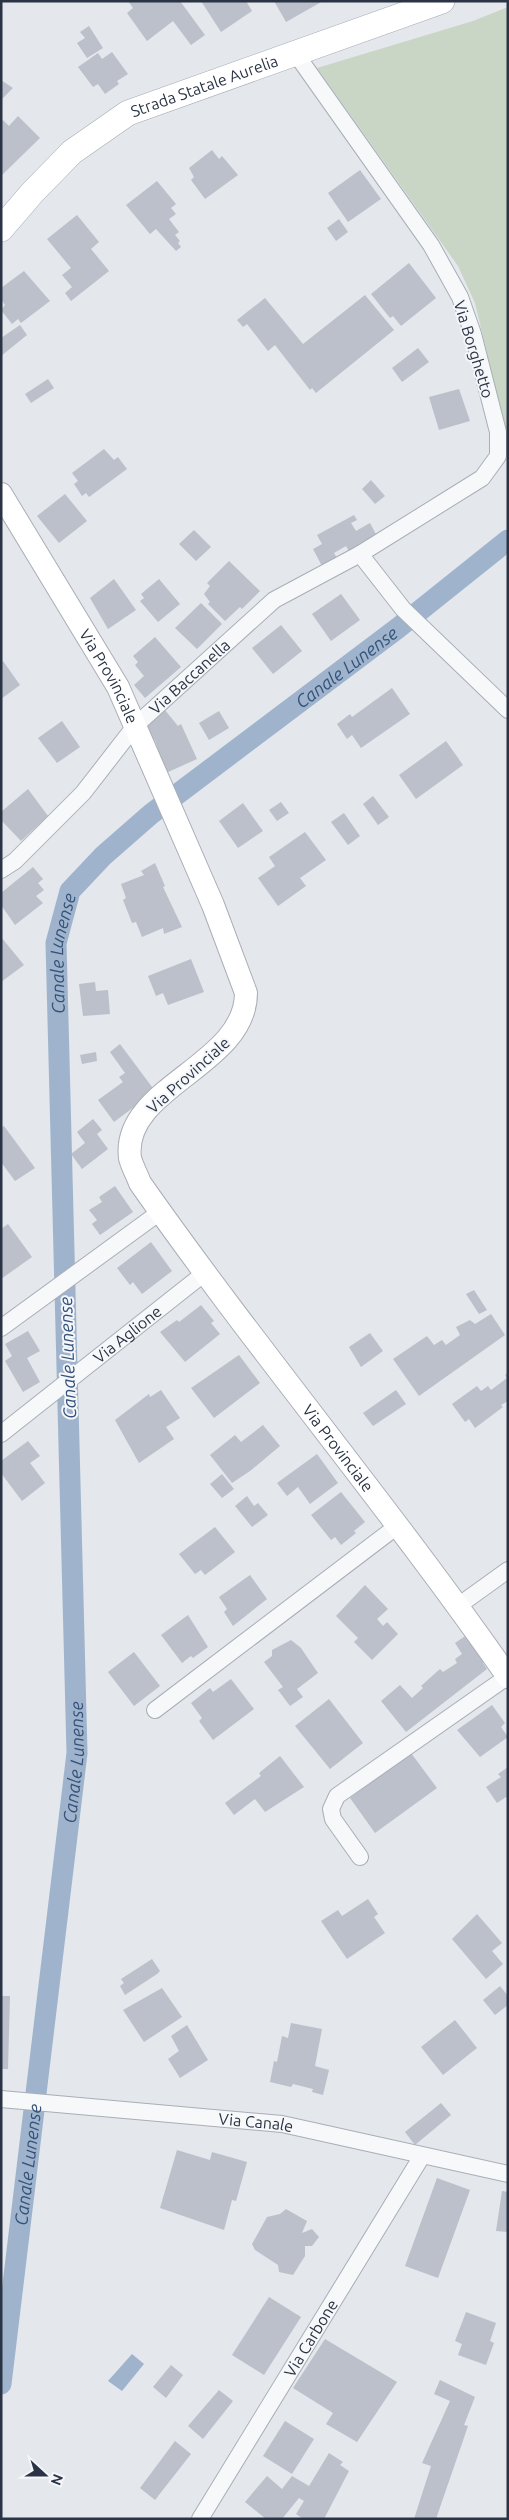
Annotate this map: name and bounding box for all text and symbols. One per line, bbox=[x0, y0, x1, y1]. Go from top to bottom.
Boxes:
street label: Strada Statale Aurelia bbox=[128, 51, 280, 120]
street label: Via Borghetto bbox=[451, 298, 497, 400]
water label: Canale Lunense bbox=[291, 622, 401, 712]
street label: Via Provinciale bbox=[76, 626, 142, 726]
street label: Via Baccanella bbox=[145, 636, 233, 718]
water label: Canale Lunense bbox=[45, 891, 79, 1014]
street label: Via Provinciale bbox=[143, 1033, 233, 1117]
water label: Canale Lunense bbox=[55, 1297, 79, 1419]
street label: Via Aglione bbox=[90, 1302, 165, 1367]
street label: Via Provinciale bbox=[299, 1401, 377, 1495]
water label: Canale Lunense bbox=[59, 1701, 87, 1824]
water label: Canale Lunense bbox=[10, 2103, 45, 2227]
street label: Via Canale bbox=[218, 2109, 295, 2135]
street label: Via Carbone bbox=[280, 2296, 341, 2380]
north arrow bbox=[20, 2450, 70, 2500]
text: N bbox=[48, 2472, 66, 2487]

